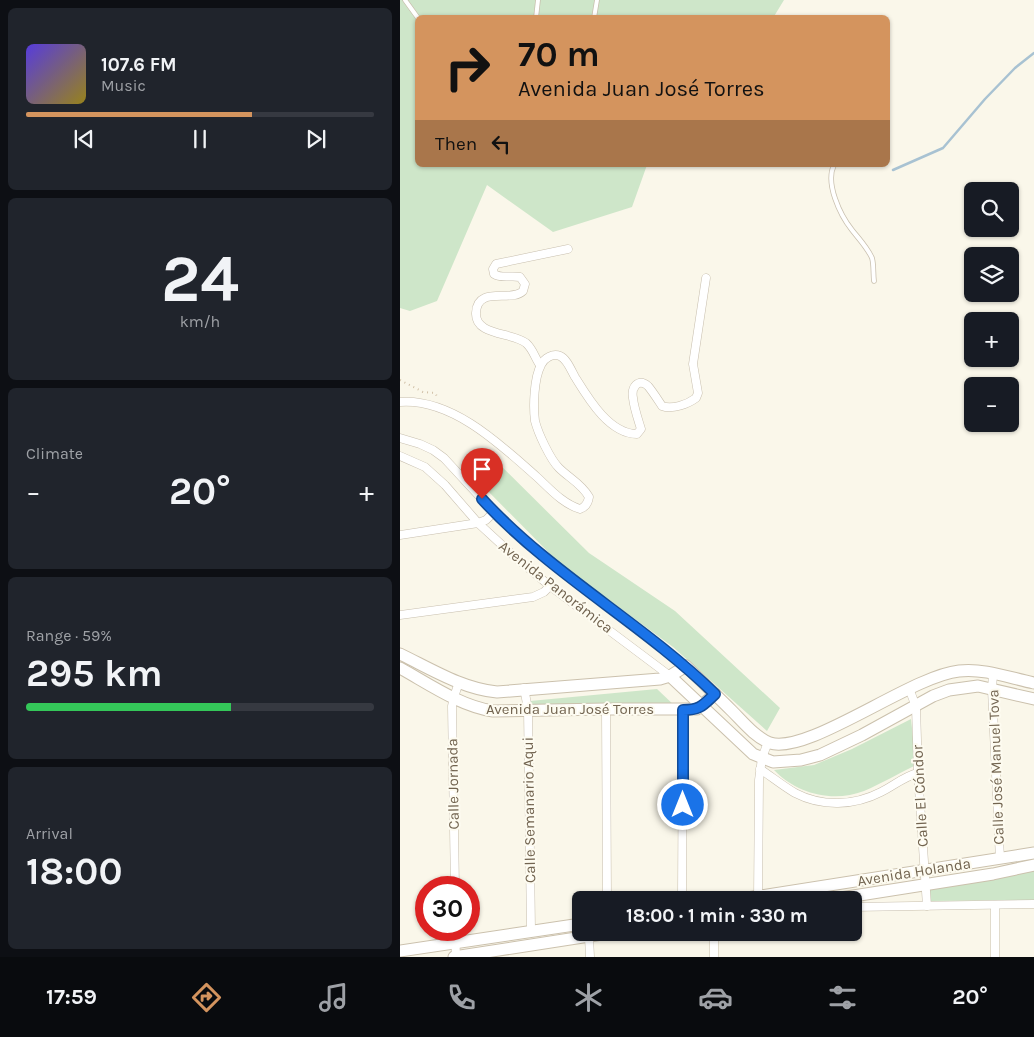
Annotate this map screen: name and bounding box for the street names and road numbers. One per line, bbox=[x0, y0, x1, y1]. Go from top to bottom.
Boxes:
street label: Avenida Panorámica bbox=[495, 537, 617, 637]
street label: Calle José Manuel Tova bbox=[984, 689, 1008, 845]
street label: Avenida Juan José Torres bbox=[486, 700, 654, 718]
street label: Calle Semanario Aqui bbox=[519, 737, 539, 883]
street label: Calle Jornada bbox=[443, 738, 463, 830]
street label: Calle El Cóndor bbox=[908, 744, 932, 848]
street label: Avenida Holanda bbox=[856, 854, 972, 890]

